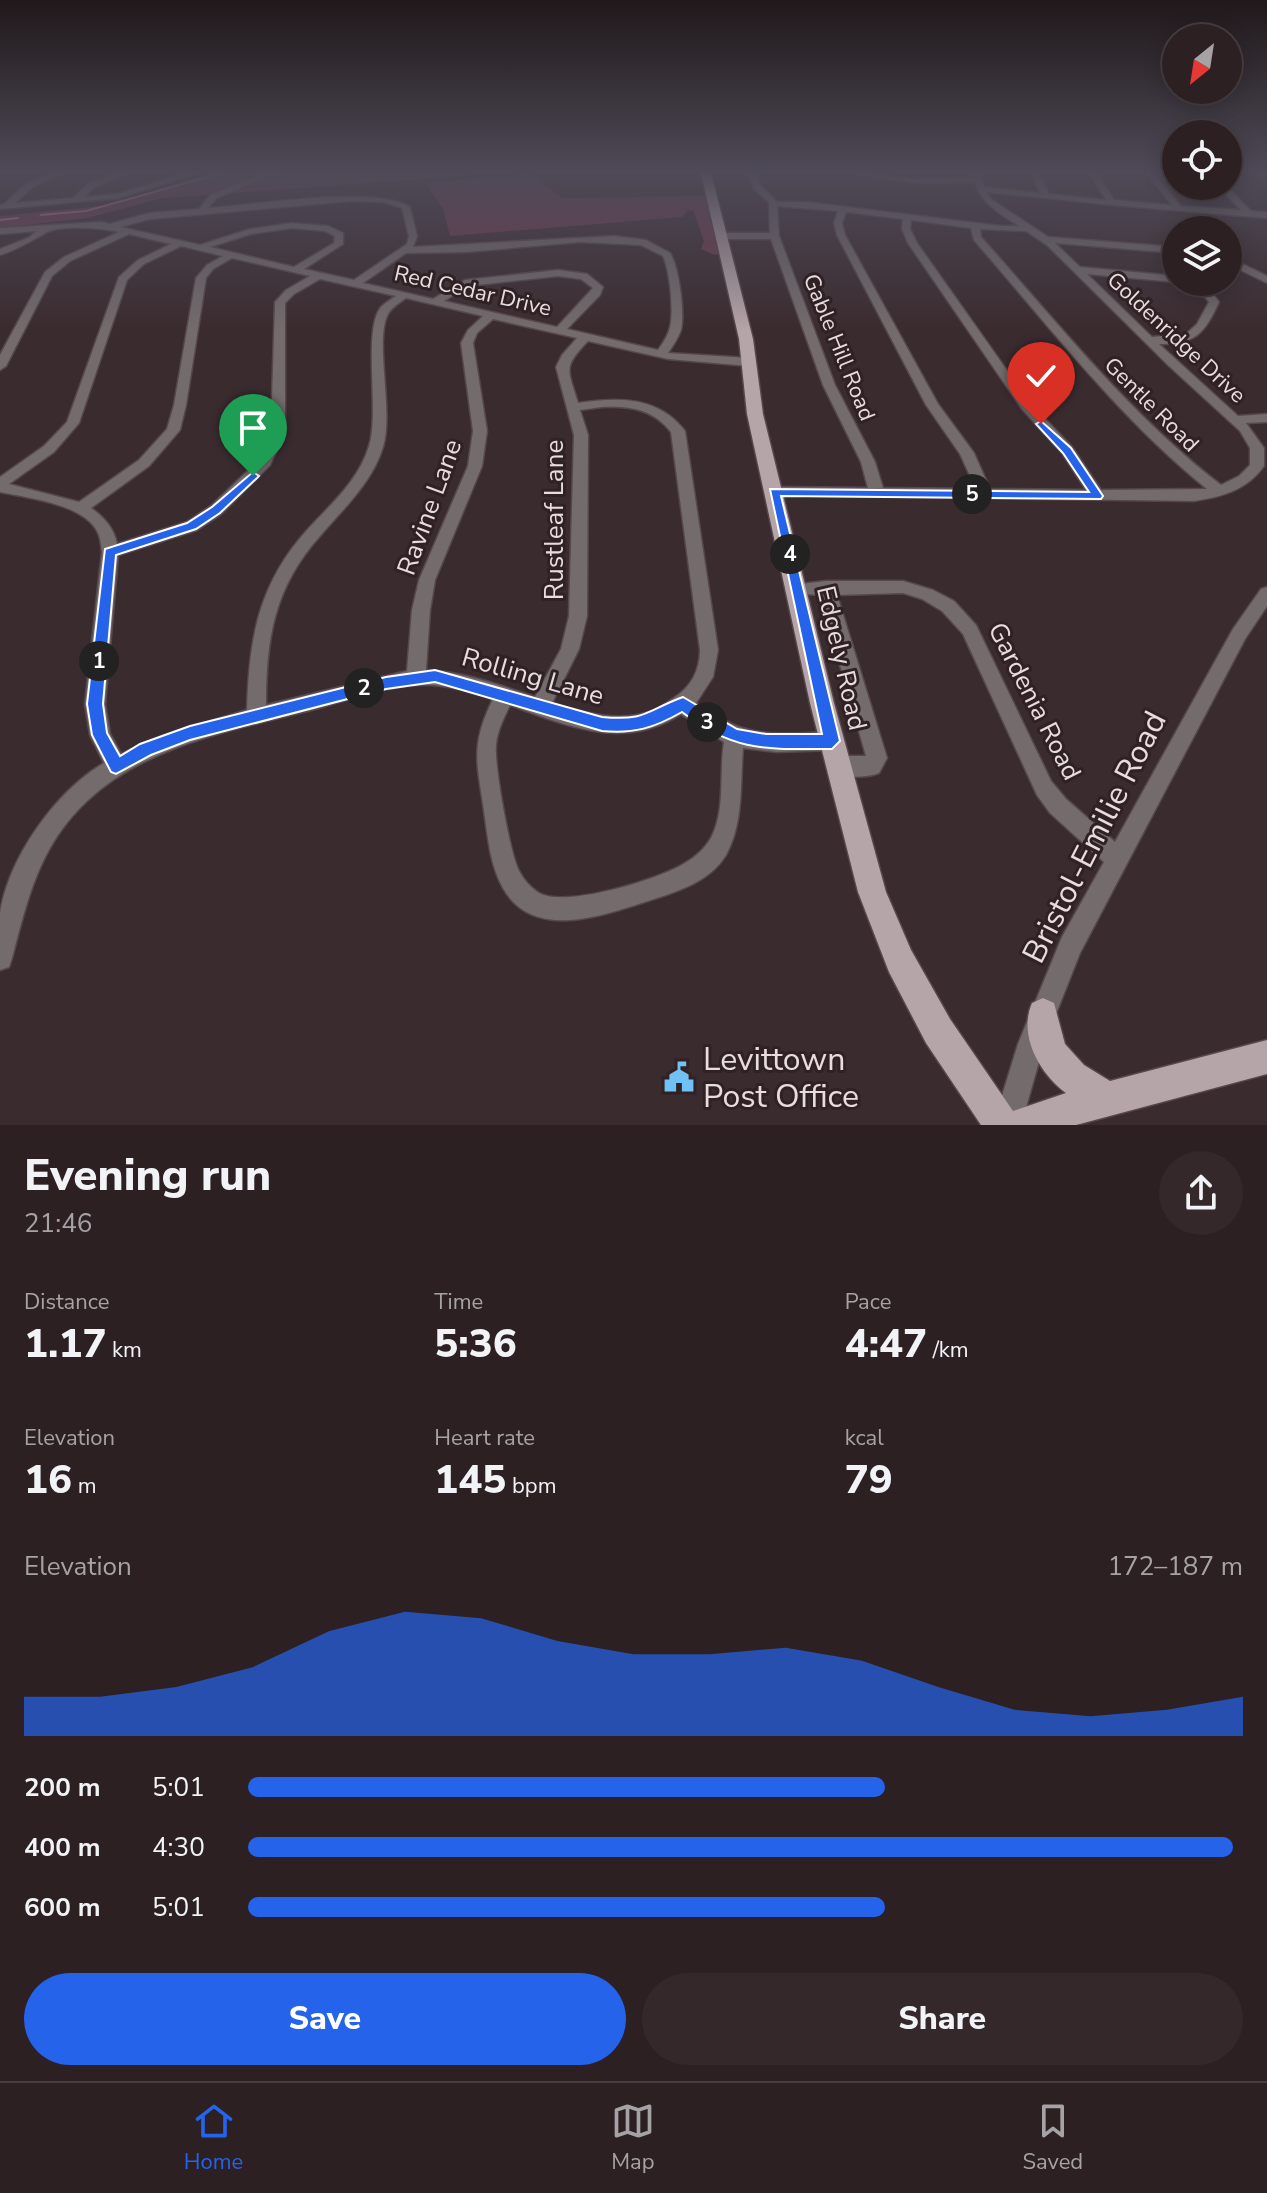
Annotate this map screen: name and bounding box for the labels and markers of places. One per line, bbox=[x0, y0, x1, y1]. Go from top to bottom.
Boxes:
pin bbox=[1007, 342, 1075, 424]
pin bbox=[219, 394, 287, 476]
pin: 5 bbox=[952, 474, 992, 514]
pin: 4 bbox=[770, 534, 810, 574]
pin: 1 bbox=[79, 641, 119, 681]
pin: 2 bbox=[344, 668, 384, 708]
pin: 3 bbox=[687, 702, 727, 742]
place label: Levittown Post Office bbox=[703, 1038, 859, 1118]
public building icon: Levittown Post Office bbox=[662, 1060, 696, 1094]

